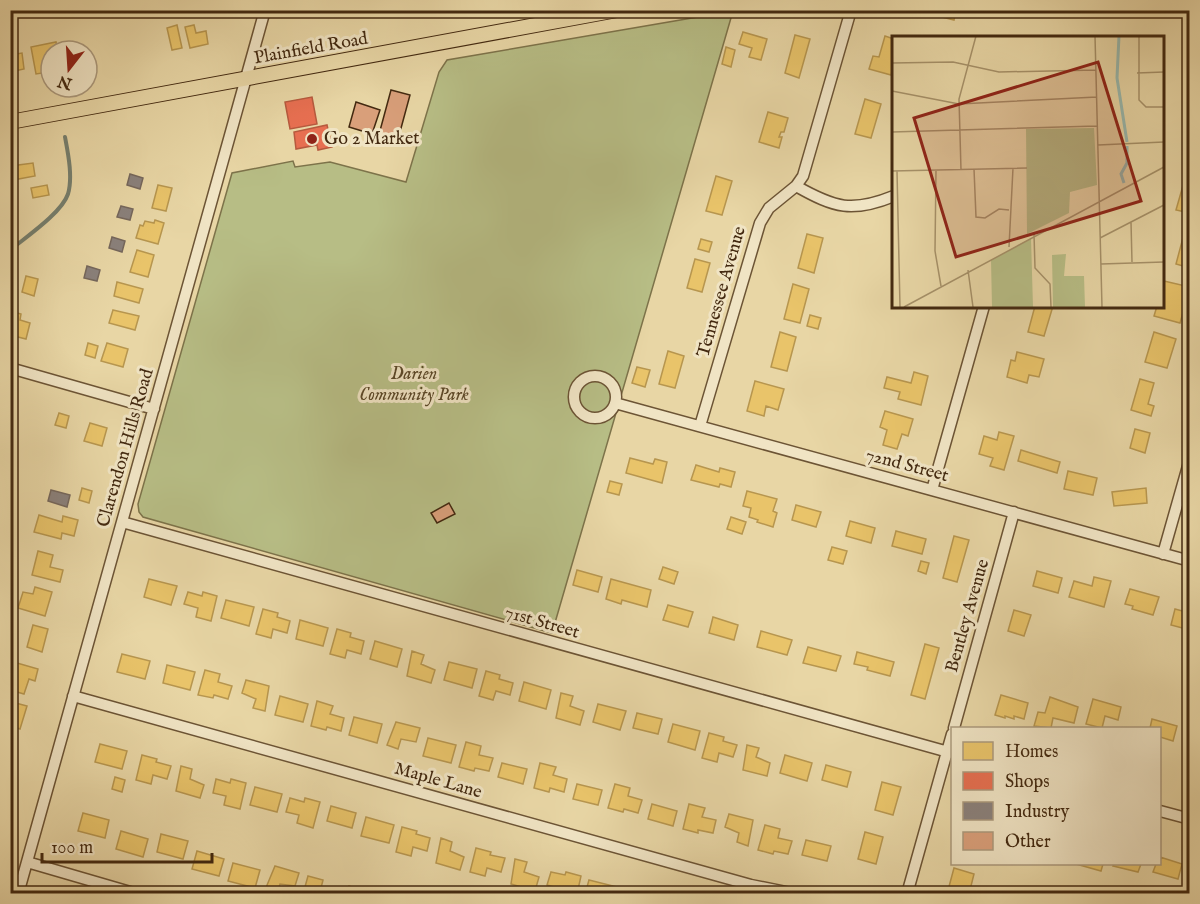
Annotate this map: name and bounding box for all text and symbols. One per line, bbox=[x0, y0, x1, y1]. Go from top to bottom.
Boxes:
street label: Plainfield Road bbox=[252, 28, 370, 70]
inset map bbox=[892, 36, 1164, 308]
north arrow bbox=[39, 39, 99, 99]
text: N bbox=[56, 70, 76, 93]
place label: Go 2 Market bbox=[324, 128, 420, 151]
marker: Go 2 Market bbox=[305, 132, 319, 146]
street label: Tennessee Avenue bbox=[692, 224, 752, 360]
park label: Darien Community Park bbox=[359, 363, 469, 407]
street label: Clarendon Hills Road bbox=[92, 366, 160, 530]
street label: 72nd Street bbox=[863, 444, 951, 488]
street label: Bentley Avenue bbox=[941, 557, 995, 675]
street label: 71st Street bbox=[502, 601, 582, 645]
legend bbox=[951, 727, 1161, 865]
text: Homes bbox=[1005, 741, 1058, 764]
street label: Maple Lane bbox=[392, 758, 484, 804]
text: Shops bbox=[1005, 771, 1050, 794]
text: Industry bbox=[1005, 801, 1069, 824]
scale bar bbox=[42, 826, 212, 864]
text: Other bbox=[1005, 831, 1051, 854]
text: 100 m bbox=[51, 837, 93, 860]

